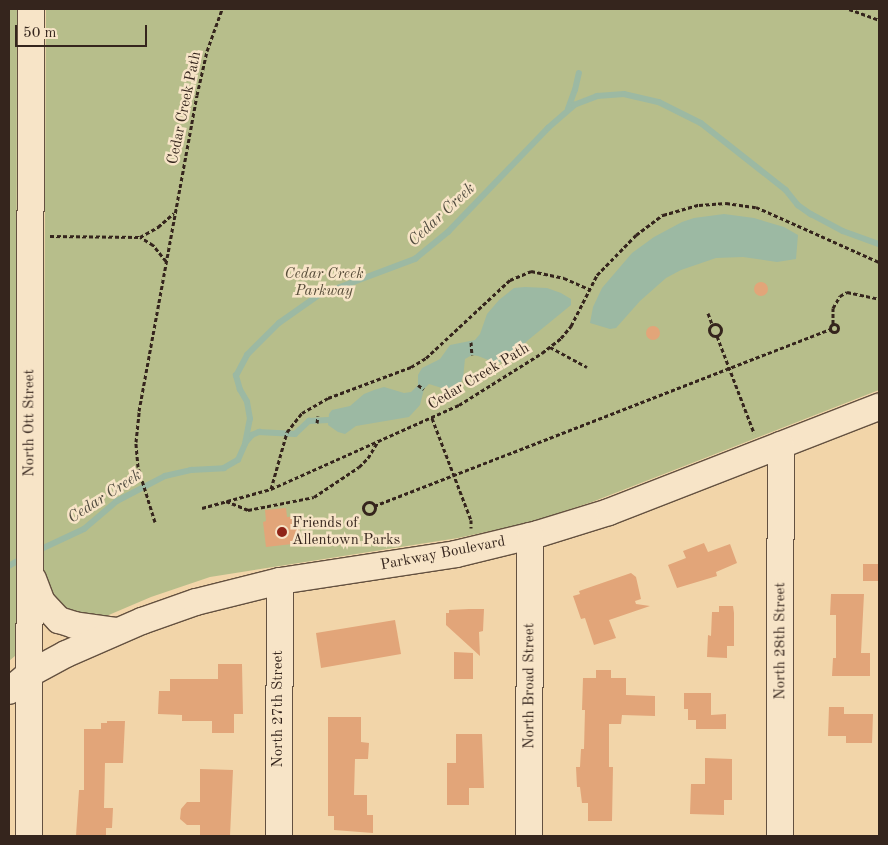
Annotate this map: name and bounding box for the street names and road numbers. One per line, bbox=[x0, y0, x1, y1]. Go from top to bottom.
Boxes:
street label: Cedar Creek Path bbox=[164, 50, 206, 166]
street label: Cedar Creek Path bbox=[425, 340, 533, 414]
street label: North Ott Street bbox=[21, 369, 39, 477]
street label: Parkway Boulevard bbox=[379, 533, 507, 575]
street label: North 28th Street bbox=[772, 582, 790, 700]
street label: North Broad Street bbox=[521, 623, 539, 749]
street label: North 27th Street bbox=[270, 650, 288, 768]

